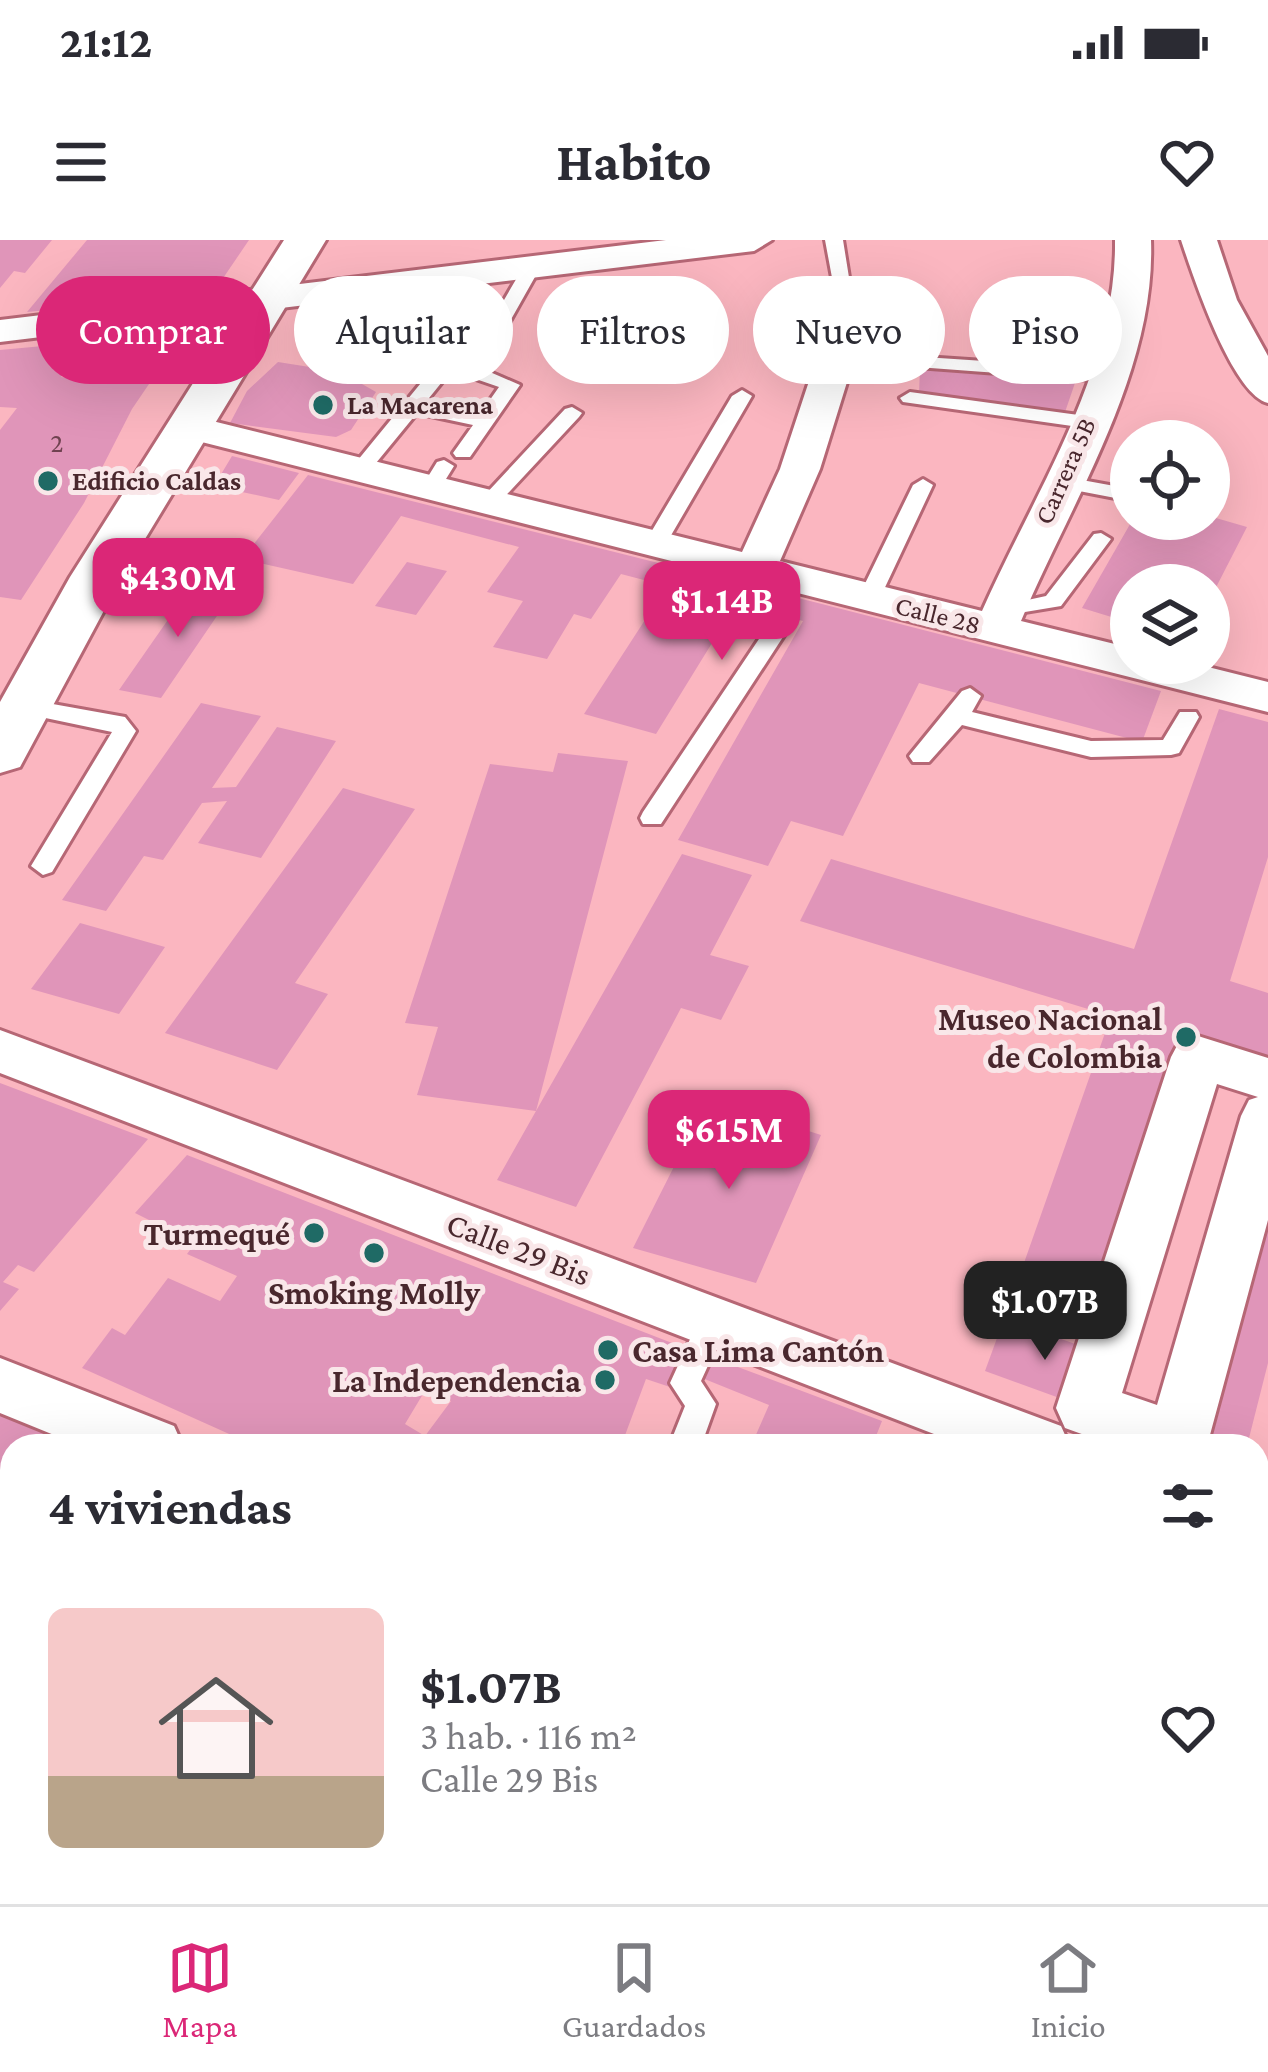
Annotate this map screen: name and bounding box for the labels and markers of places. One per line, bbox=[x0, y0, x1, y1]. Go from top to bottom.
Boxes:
place label: La Macarena bbox=[347, 390, 493, 420]
marker: La Macarena bbox=[310, 392, 336, 418]
place label: Edificio Caldas bbox=[72, 466, 241, 496]
marker: Edificio Caldas bbox=[35, 468, 61, 494]
pin: $430M bbox=[94, 538, 262, 640]
pin: $1.14B bbox=[624, 561, 820, 663]
place label: Museo Nacional de Colombia bbox=[938, 1000, 1162, 1075]
marker: Museo Nacional de Colombia bbox=[1173, 1024, 1199, 1050]
pin: $615M bbox=[645, 1090, 813, 1192]
place label: Turmequé bbox=[143, 1215, 290, 1252]
marker: Turmequé bbox=[301, 1220, 327, 1246]
marker: Smoking Molly bbox=[361, 1240, 387, 1266]
pin: $1.07B bbox=[947, 1261, 1143, 1363]
place label: Smoking Molly bbox=[268, 1274, 481, 1311]
place label: Casa Lima Cantón bbox=[632, 1332, 884, 1369]
marker: Casa Lima Cantón bbox=[595, 1337, 621, 1363]
place label: La Independencia bbox=[332, 1362, 581, 1399]
marker: La Independencia bbox=[592, 1367, 618, 1393]

